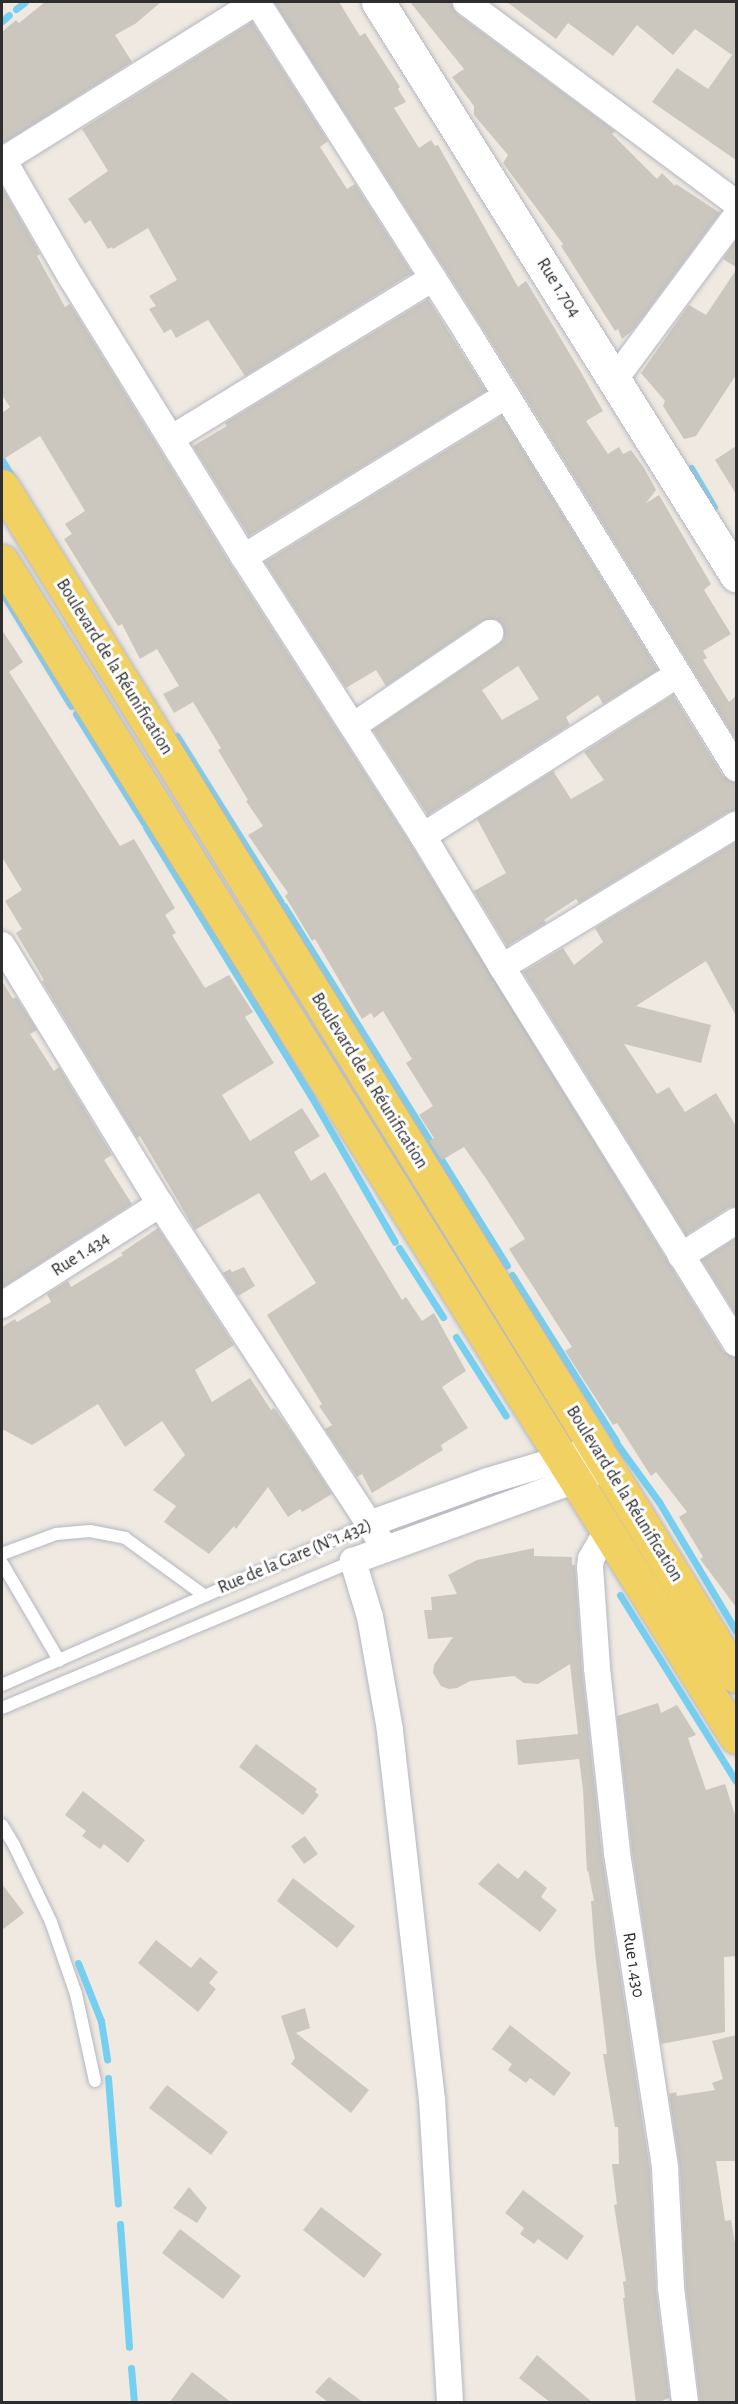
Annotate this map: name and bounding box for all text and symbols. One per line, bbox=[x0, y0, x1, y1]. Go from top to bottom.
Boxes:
street label: Rue 1.704 bbox=[531, 254, 585, 322]
street label: Boulevard de la Réunification bbox=[51, 575, 177, 759]
street label: Boulevard de la Réunification bbox=[306, 989, 432, 1173]
street label: Rue 1.434 bbox=[48, 1228, 114, 1282]
street label: Boulevard de la Réunification bbox=[561, 1402, 687, 1586]
street label: Rue de la Gare (N°1.432) bbox=[215, 1515, 375, 1599]
street label: Rue 1.430 bbox=[617, 1931, 649, 1999]

